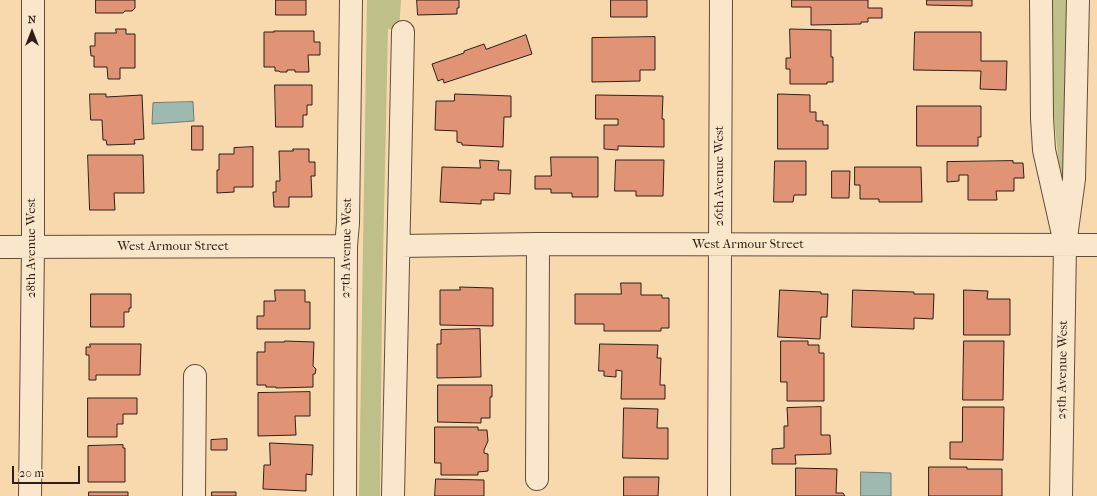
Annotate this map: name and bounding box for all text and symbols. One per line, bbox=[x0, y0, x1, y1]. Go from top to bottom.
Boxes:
north arrow bbox=[12, 12, 52, 52]
text: N bbox=[28, 13, 36, 26]
street label: 26th Avenue West bbox=[712, 126, 728, 226]
street label: 28th Avenue West bbox=[24, 198, 40, 298]
street label: 27th Avenue West bbox=[338, 198, 356, 298]
street label: West Armour Street bbox=[692, 237, 804, 253]
street label: West Armour Street bbox=[117, 239, 229, 255]
street label: 25th Avenue West bbox=[1054, 320, 1072, 420]
scale bar bbox=[14, 458, 82, 484]
text: 20 m bbox=[19, 466, 44, 480]

